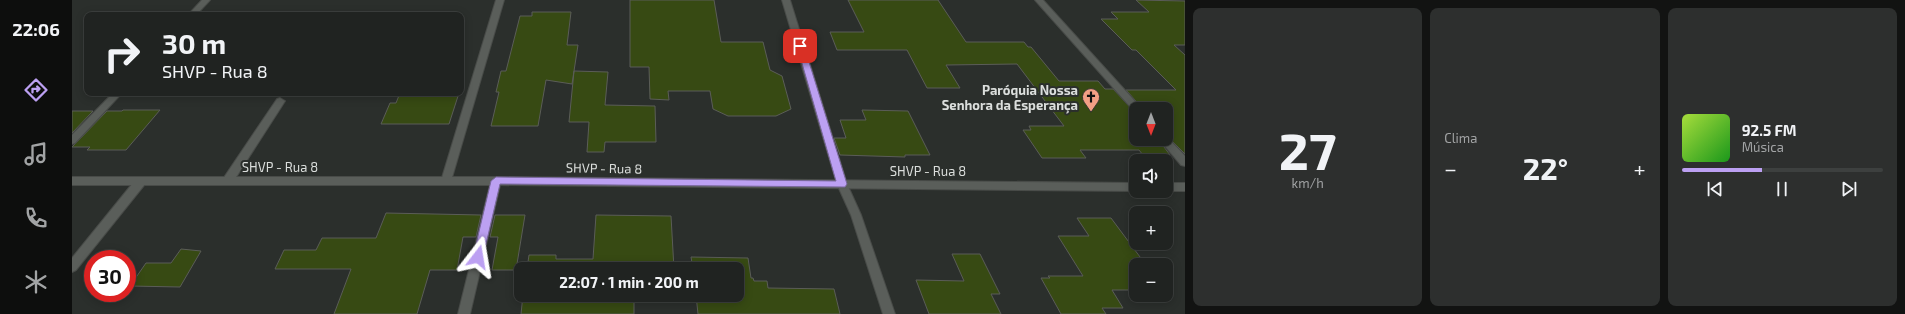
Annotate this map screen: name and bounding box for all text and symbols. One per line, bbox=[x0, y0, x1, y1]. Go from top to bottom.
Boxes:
text: 22:06 bbox=[12, 18, 60, 40]
text: 30 m bbox=[162, 26, 226, 60]
icon: right bbox=[96, 28, 148, 80]
pin bbox=[783, 29, 817, 63]
icon: arrive bbox=[789, 35, 811, 57]
text: SHVP - Rua 8 bbox=[162, 60, 268, 82]
icon: directions bbox=[22, 76, 50, 104]
place label: Paróquia Nossa Senhora da Esperança bbox=[942, 82, 1078, 114]
church icon: Paróquia Nossa Senhora da Esperança bbox=[1081, 87, 1101, 112]
north arrow bbox=[1129, 102, 1173, 146]
map controls bbox=[1129, 102, 1173, 302]
text: 27 bbox=[1279, 118, 1337, 180]
text: 92.5 FM bbox=[1742, 121, 1796, 139]
text: Clima bbox=[1444, 130, 1477, 146]
text: Música bbox=[1742, 139, 1784, 155]
icon: music bbox=[22, 140, 50, 168]
text: 22° bbox=[1523, 150, 1568, 186]
button: sound bbox=[1129, 154, 1173, 198]
text: − bbox=[1444, 155, 1457, 181]
text: + bbox=[1634, 155, 1646, 181]
street label: SHVP - Rua 8 bbox=[242, 159, 318, 175]
street label: SHVP - Rua 8 bbox=[566, 159, 642, 177]
street label: SHVP - Rua 8 bbox=[890, 163, 966, 179]
text: km/h bbox=[1292, 175, 1324, 191]
icon: previous bbox=[1704, 178, 1726, 200]
icon: pause bbox=[1771, 178, 1793, 200]
icon: next bbox=[1838, 178, 1860, 200]
icon: phone bbox=[22, 204, 50, 232]
button: + bbox=[1129, 206, 1173, 250]
position arrow bbox=[457, 236, 499, 278]
speed limit sign: 30 bbox=[84, 250, 136, 302]
button: − bbox=[1129, 258, 1173, 302]
icon: climate bbox=[22, 268, 50, 296]
text: 22:07 · 1 min · 200 m bbox=[559, 273, 699, 291]

